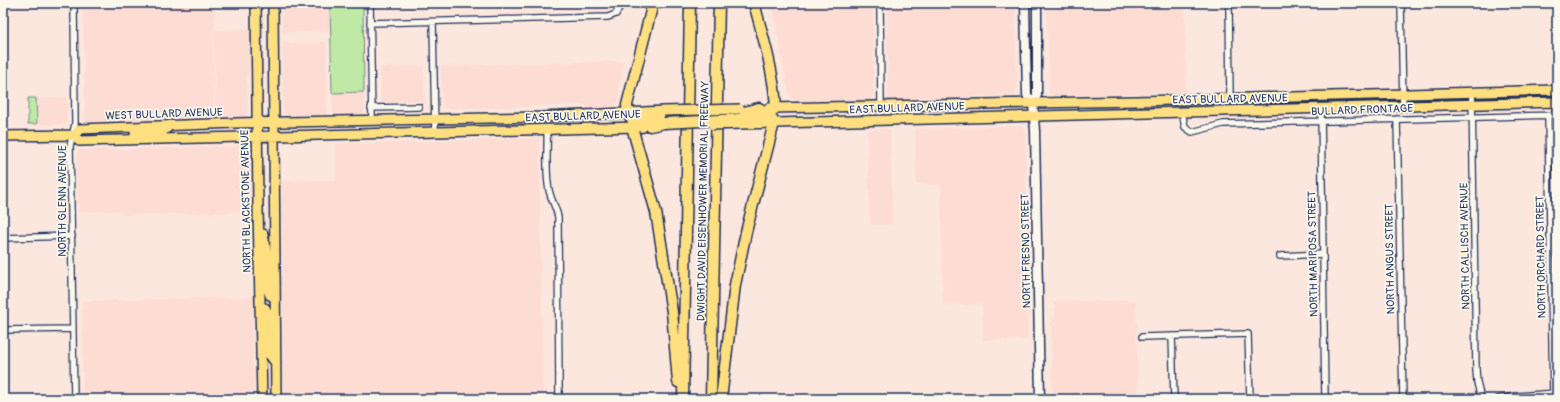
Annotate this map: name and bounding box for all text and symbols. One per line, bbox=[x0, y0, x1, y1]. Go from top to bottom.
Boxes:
street label: DWIGHT DAVID EISENHOWER MEMORIAL FREEWAY bbox=[694, 80, 712, 321]
street label: EAST BULLARD AVENUE bbox=[1172, 91, 1288, 107]
street label: EAST BULLARD AVENUE bbox=[849, 99, 965, 117]
street label: BULLARD FRONTAGE bbox=[1311, 102, 1413, 118]
street label: WEST BULLARD AVENUE bbox=[105, 105, 223, 123]
street label: EAST BULLARD AVENUE bbox=[525, 107, 641, 125]
street label: NORTH BLACKSTONE AVENUE bbox=[238, 129, 254, 273]
street label: NORTH GLENN AVENUE bbox=[56, 145, 69, 257]
street label: NORTH CALLISCH AVENUE bbox=[1457, 182, 1473, 310]
street label: NORTH MARIPOSA STREET bbox=[1305, 191, 1321, 317]
street label: NORTH FRESNO STREET bbox=[1019, 194, 1033, 308]
street label: NORTH ORCHARD STREET bbox=[1533, 196, 1549, 318]
street label: NORTH ANGUS STREET bbox=[1383, 204, 1397, 314]

